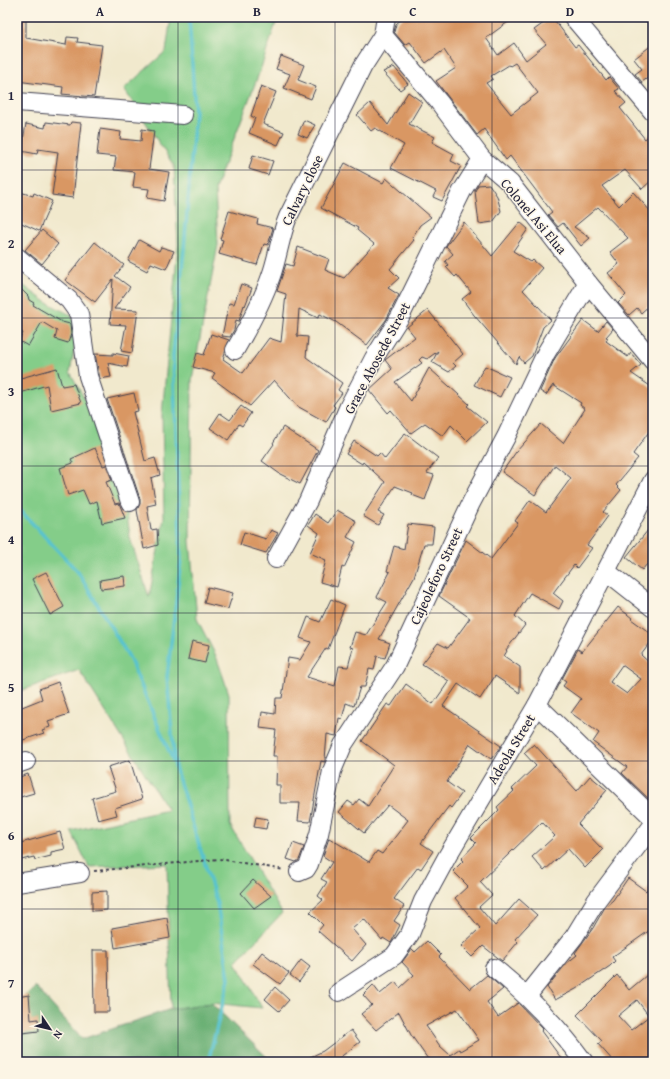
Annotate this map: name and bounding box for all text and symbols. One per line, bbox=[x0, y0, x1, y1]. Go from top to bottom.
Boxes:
text: A bbox=[96, 2, 105, 21]
text: B bbox=[253, 2, 261, 21]
text: C bbox=[409, 2, 417, 21]
text: D bbox=[566, 2, 574, 21]
text: 1 bbox=[8, 86, 14, 105]
street label: Calvary close bbox=[276, 151, 328, 229]
street label: Colonel Asi Elua bbox=[496, 174, 572, 259]
text: 2 bbox=[8, 234, 15, 253]
street label: Grace Abosede Street bbox=[339, 299, 415, 417]
text: 3 bbox=[8, 382, 14, 401]
street label: Cajeoleforo Street bbox=[405, 524, 467, 628]
text: 4 bbox=[8, 530, 15, 549]
text: 5 bbox=[8, 678, 15, 697]
street label: Adeola Street bbox=[482, 710, 540, 788]
text: 6 bbox=[8, 826, 15, 845]
text: 7 bbox=[8, 974, 15, 993]
north arrow bbox=[30, 1009, 70, 1049]
text: N bbox=[49, 1027, 67, 1043]

